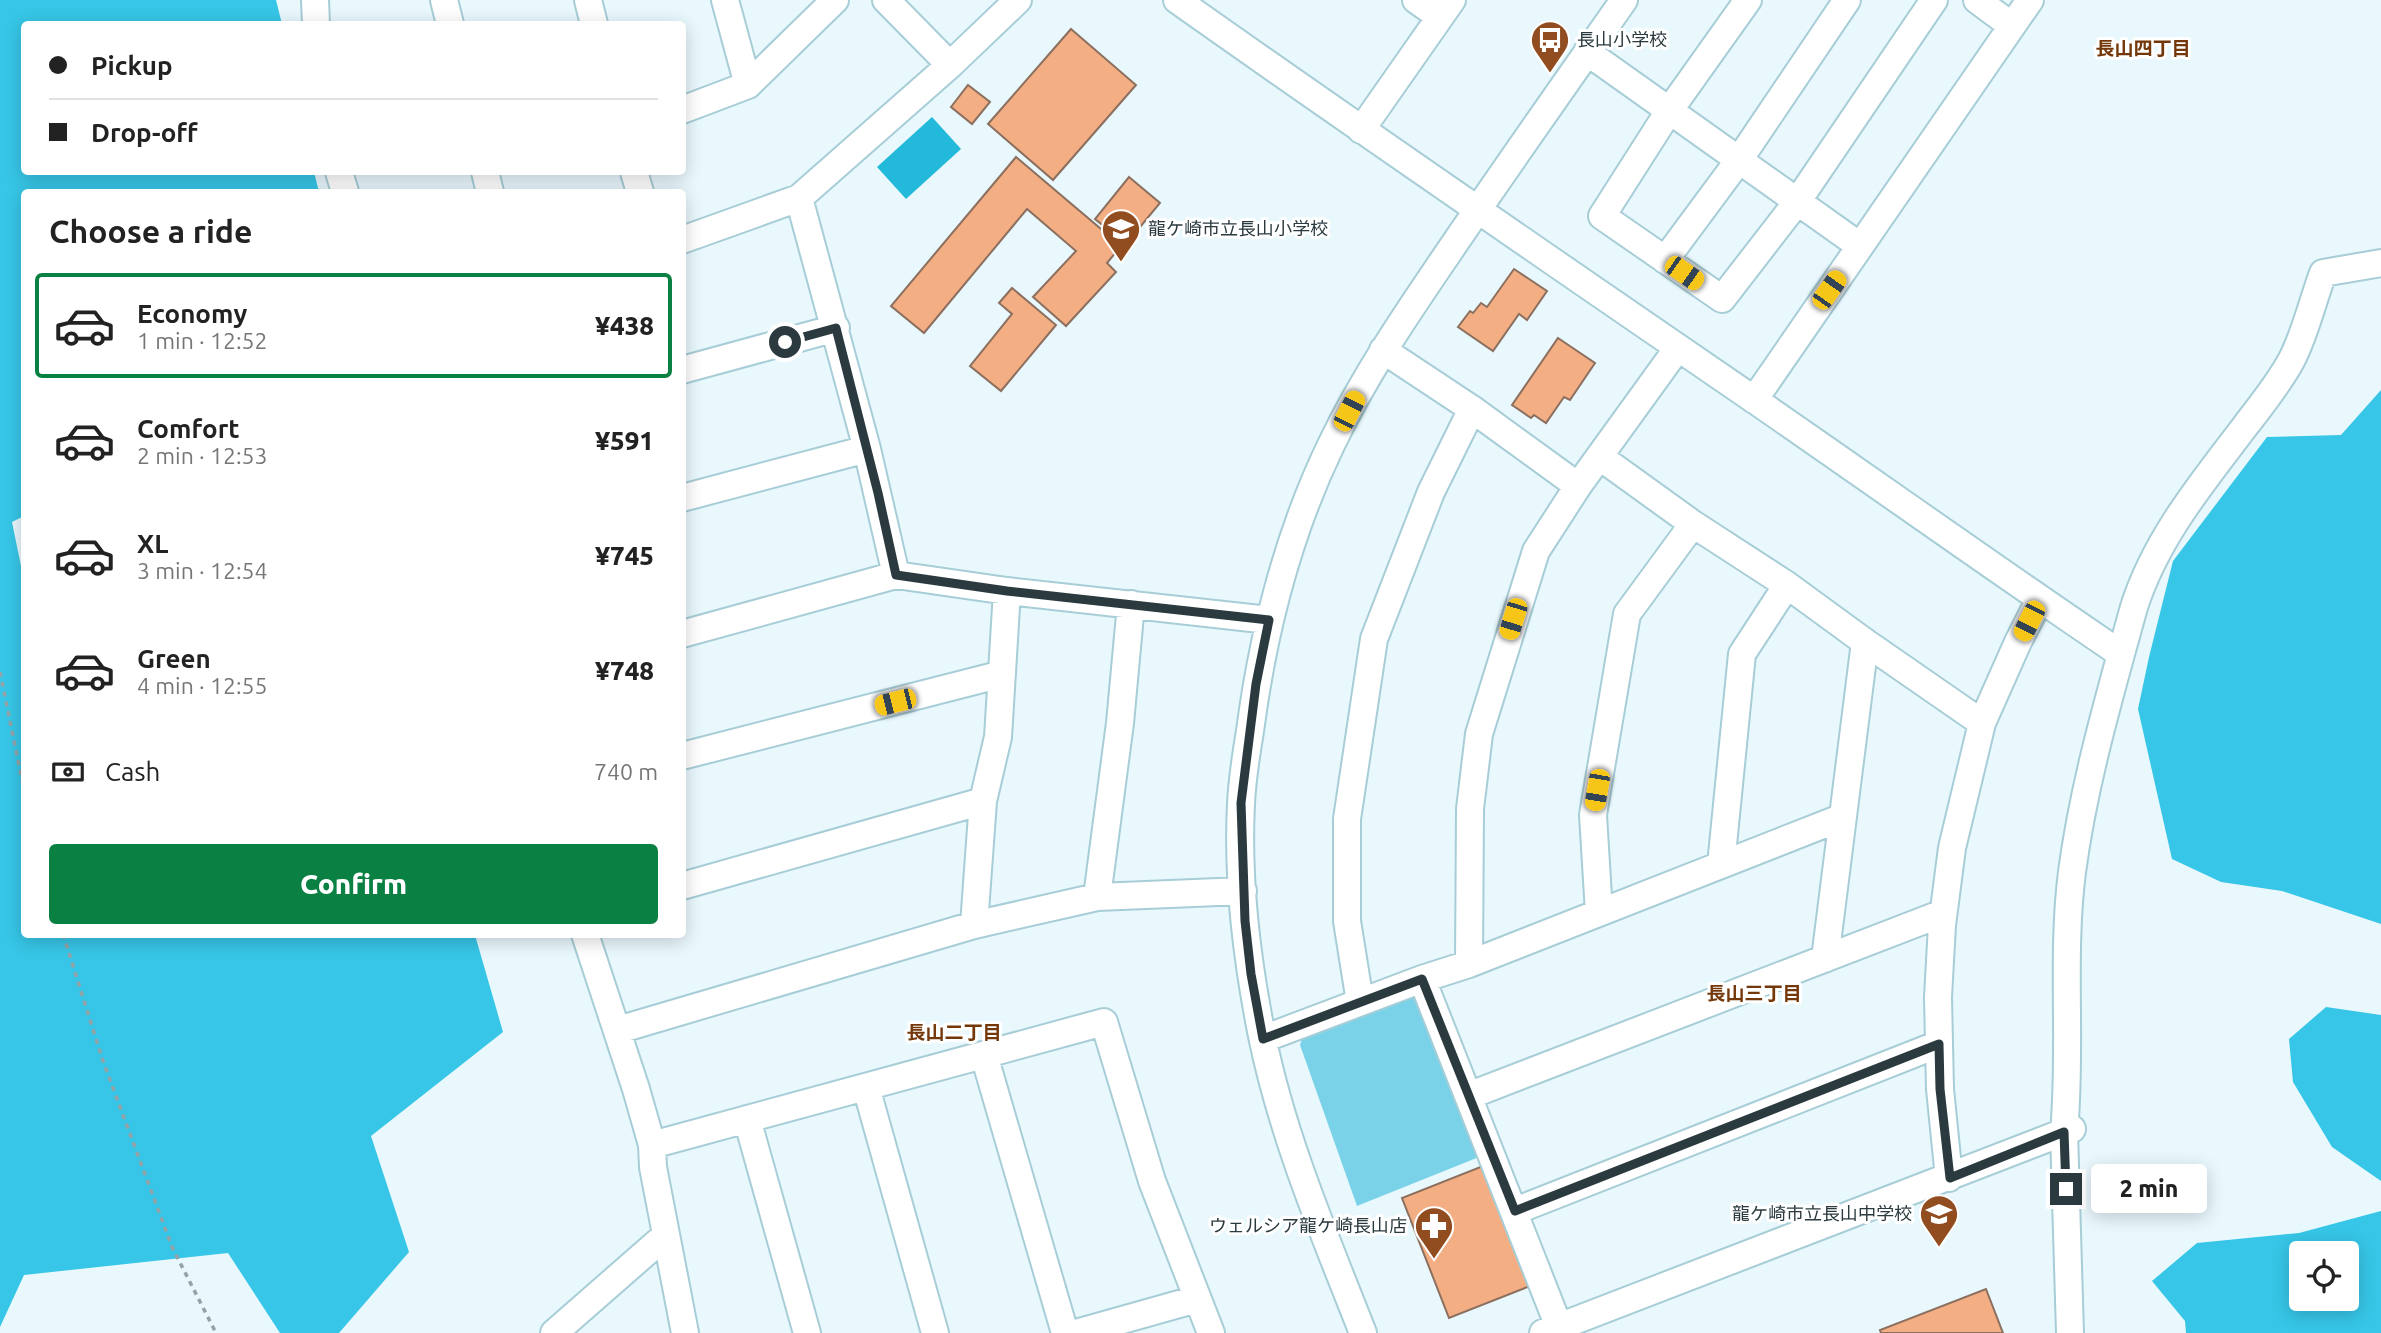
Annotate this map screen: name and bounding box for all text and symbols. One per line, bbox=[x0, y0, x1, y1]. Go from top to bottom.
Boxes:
bus stop icon: 長山小学校 bbox=[1529, 19, 1571, 74]
place label: 長山小学校 bbox=[1577, 29, 1667, 49]
district label: 長山四丁目 bbox=[2095, 37, 2191, 59]
text: Pickup bbox=[91, 51, 173, 80]
text: Drop-off bbox=[91, 118, 198, 147]
school or university icon: 龍ケ崎市立長山小学校 bbox=[1100, 208, 1142, 263]
text: Choose a ride bbox=[49, 213, 252, 249]
place label: 龍ケ崎市立長山小学校 bbox=[1148, 218, 1328, 238]
car bbox=[1661, 252, 1708, 294]
car bbox=[1809, 267, 1850, 313]
icon: car bbox=[53, 294, 116, 357]
text: Economy bbox=[137, 299, 247, 328]
text: ¥438 bbox=[595, 311, 654, 340]
route start bbox=[769, 326, 801, 358]
text: 1 min · 12:52 bbox=[137, 328, 268, 353]
car bbox=[1331, 388, 1368, 434]
icon: car bbox=[53, 409, 116, 472]
text: Comfort bbox=[137, 414, 240, 443]
text: ¥591 bbox=[595, 426, 654, 455]
text: 2 min · 12:53 bbox=[137, 443, 268, 468]
icon: car bbox=[53, 524, 116, 587]
text: XL bbox=[137, 529, 168, 558]
text: ¥745 bbox=[595, 541, 654, 570]
text: 3 min · 12:54 bbox=[137, 558, 268, 583]
car bbox=[1497, 596, 1530, 642]
car bbox=[2011, 598, 2048, 644]
icon: car bbox=[53, 639, 116, 702]
text: Green bbox=[137, 644, 211, 673]
text: ¥748 bbox=[595, 656, 654, 685]
text: 4 min · 12:55 bbox=[137, 673, 268, 698]
car bbox=[873, 687, 918, 717]
icon: cash bbox=[49, 753, 87, 791]
text: Cash bbox=[105, 757, 160, 786]
text: 740 m bbox=[594, 759, 658, 784]
car bbox=[1584, 767, 1611, 813]
button: Confirm bbox=[49, 844, 658, 924]
district label: 長山三丁目 bbox=[1706, 982, 1802, 1004]
district label: 長山二丁目 bbox=[906, 1021, 1002, 1043]
callout: 2 min bbox=[2090, 1164, 2206, 1214]
route end bbox=[2050, 1173, 2082, 1205]
text: 2 min bbox=[2120, 1176, 2178, 1201]
school or university icon: 龍ケ崎市立長山中学校 bbox=[1918, 1193, 1960, 1248]
place label: 龍ケ崎市立長山中学校 bbox=[1732, 1203, 1912, 1223]
pharmacy icon: ウェルシア龍ケ崎長山店 bbox=[1413, 1205, 1455, 1260]
place label: ウェルシア龍ケ崎長山店 bbox=[1209, 1215, 1407, 1235]
map controls bbox=[2289, 1241, 2359, 1311]
button: locate bbox=[2289, 1241, 2359, 1311]

